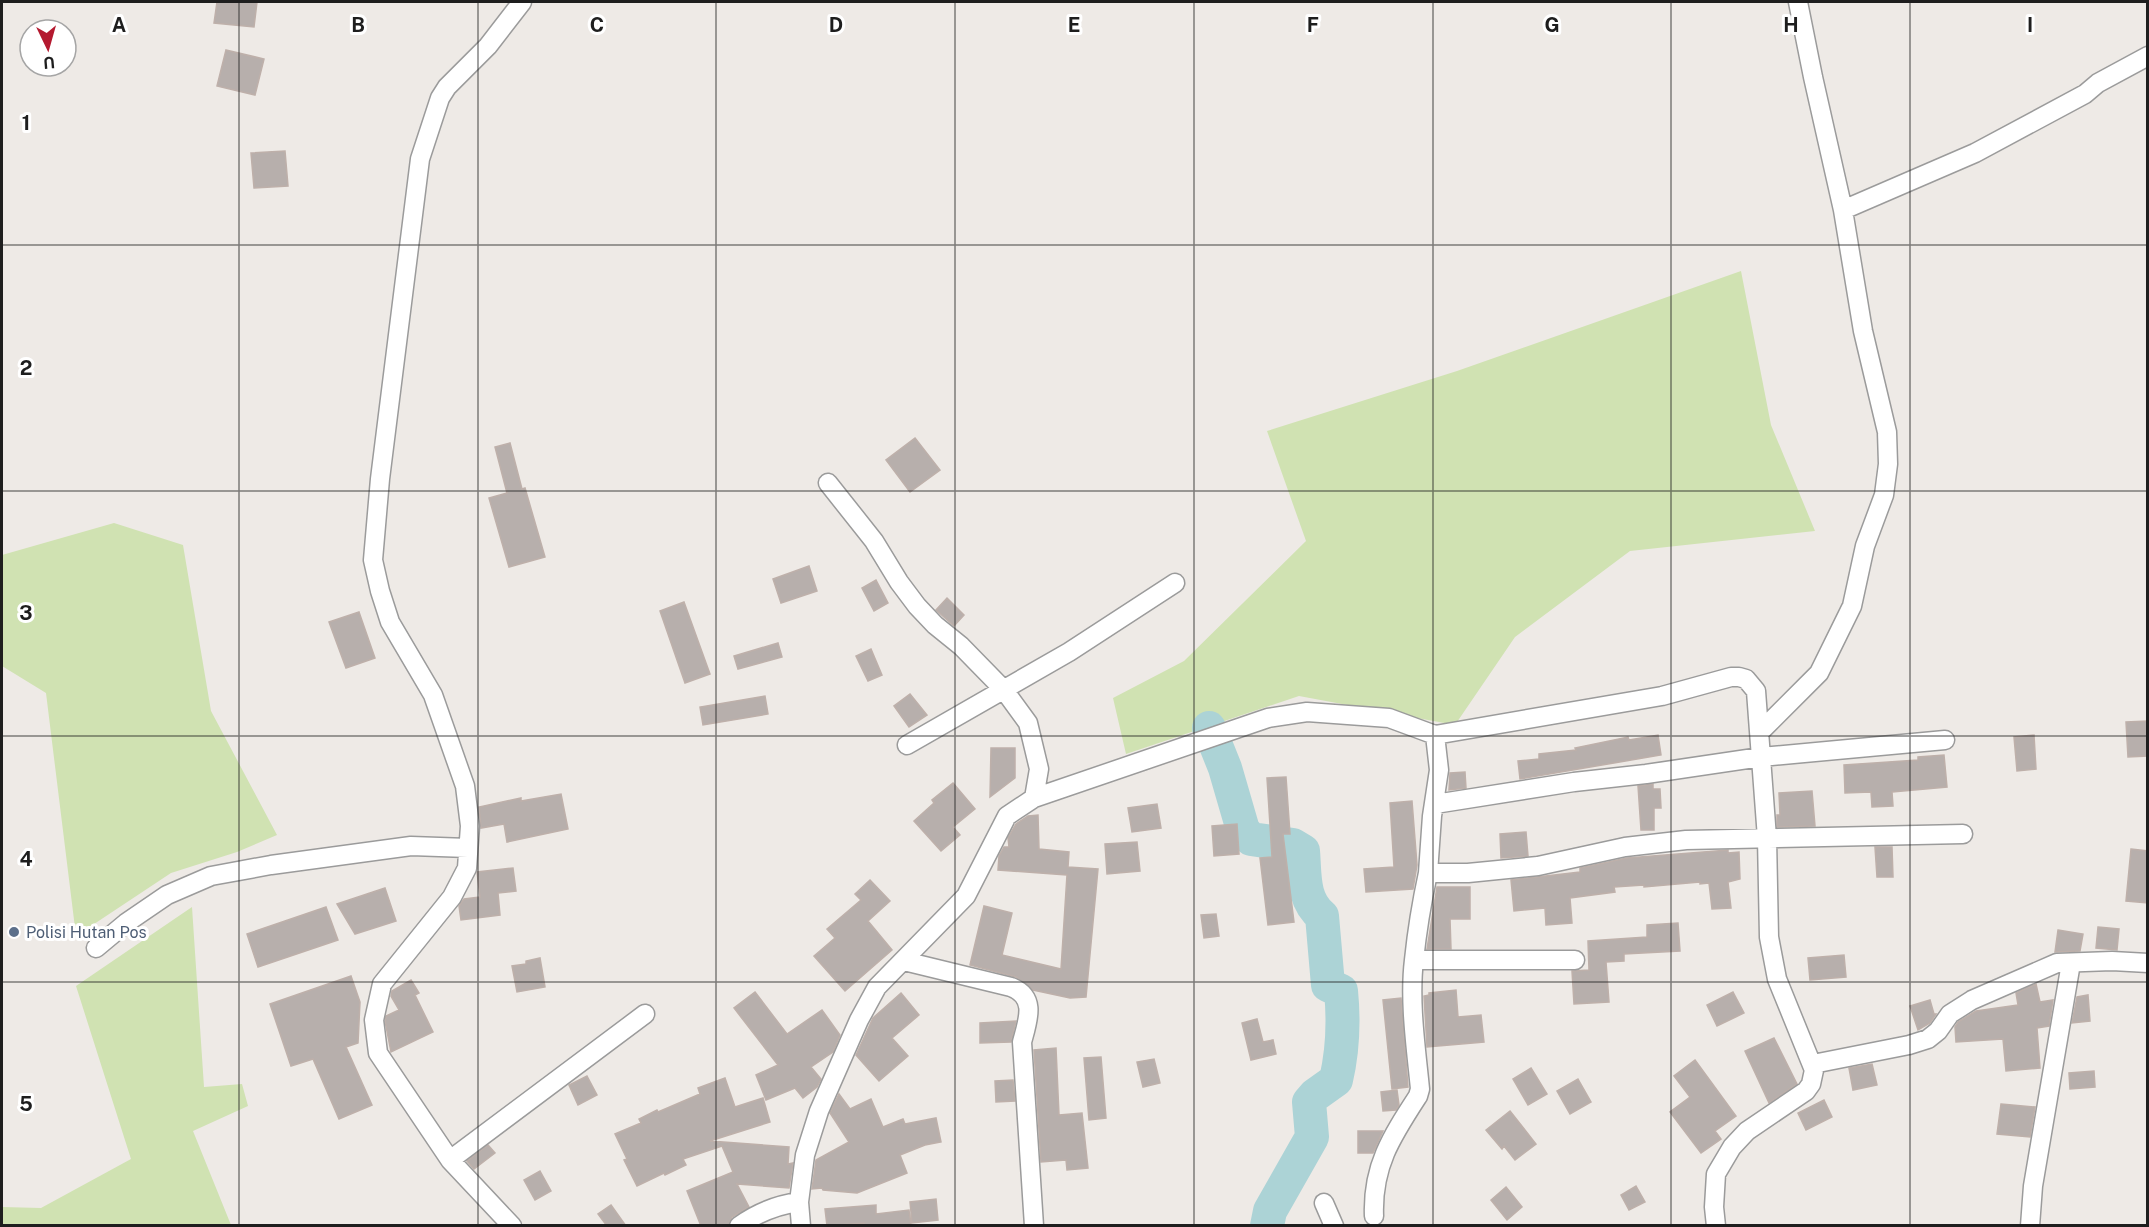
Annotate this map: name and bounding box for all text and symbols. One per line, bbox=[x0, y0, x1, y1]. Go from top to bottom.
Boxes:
text: A bbox=[112, 13, 126, 37]
text: B bbox=[351, 13, 365, 37]
text: C bbox=[590, 13, 604, 37]
text: D bbox=[829, 13, 843, 37]
text: E bbox=[1068, 13, 1080, 37]
text: F bbox=[1307, 13, 1319, 37]
text: G bbox=[1544, 13, 1560, 37]
text: H bbox=[1783, 13, 1799, 37]
text: I bbox=[2027, 13, 2033, 37]
north arrow bbox=[18, 18, 78, 78]
text: U bbox=[43, 52, 56, 72]
text: 1 bbox=[22, 111, 30, 135]
text: 2 bbox=[20, 356, 32, 380]
text: 3 bbox=[19, 601, 33, 625]
text: 4 bbox=[19, 847, 33, 871]
place label: Polisi Hutan Pos bbox=[26, 923, 147, 942]
marker: Polisi Hutan Pos bbox=[7, 925, 21, 939]
text: 5 bbox=[19, 1092, 33, 1116]

